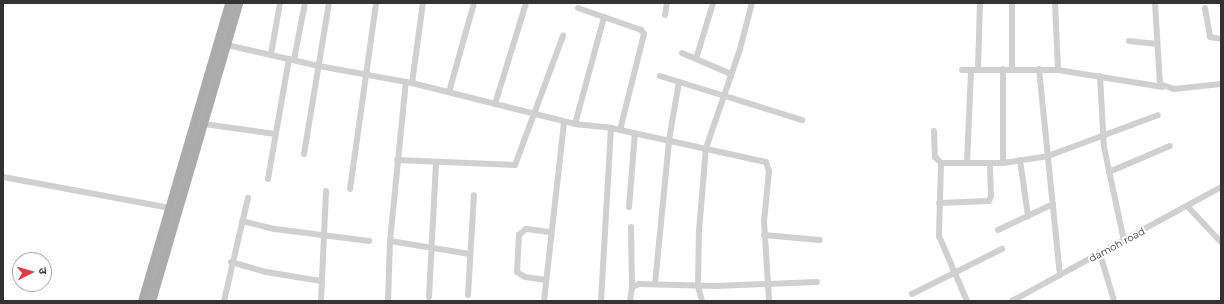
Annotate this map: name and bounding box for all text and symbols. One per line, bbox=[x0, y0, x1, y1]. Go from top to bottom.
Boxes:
street label: damoh road bbox=[1087, 225, 1147, 265]
north arrow bbox=[12, 252, 52, 292]
text: उ bbox=[36, 267, 50, 275]

